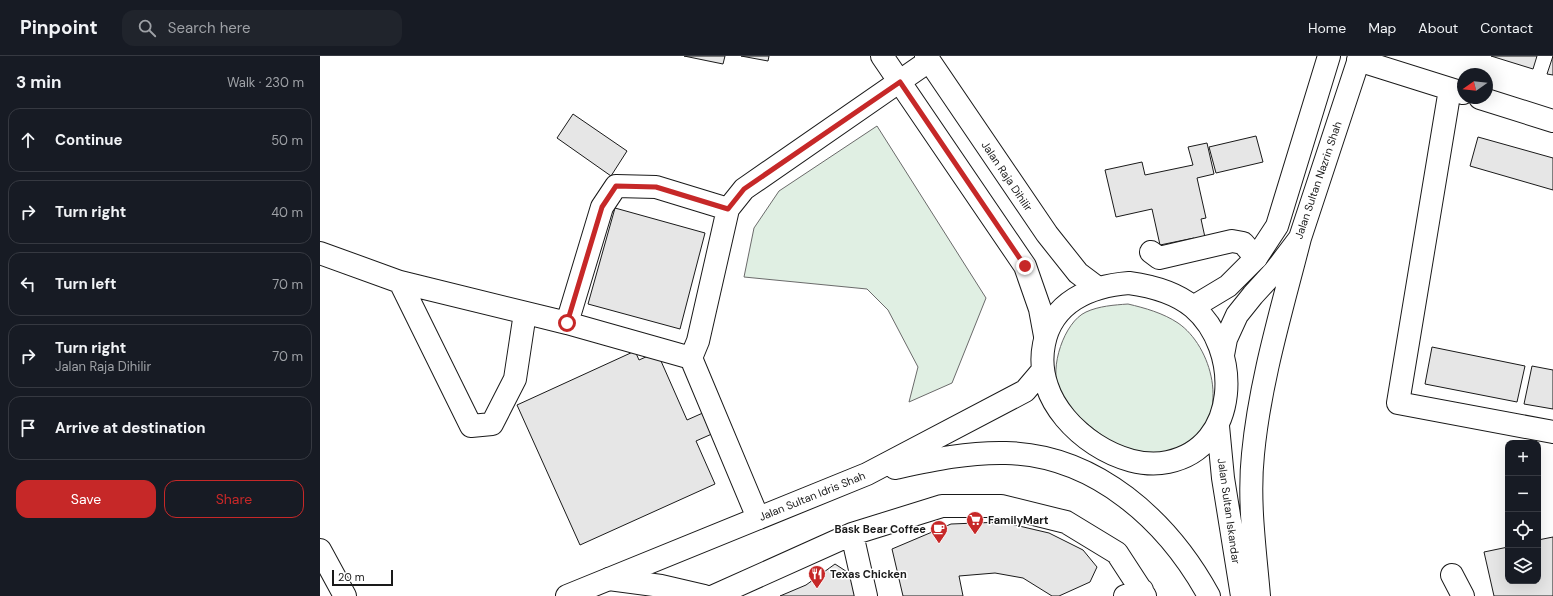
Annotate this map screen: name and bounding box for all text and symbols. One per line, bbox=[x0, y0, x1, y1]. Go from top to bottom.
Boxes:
search box bbox=[122, 10, 402, 46]
text: Pinpoint bbox=[20, 15, 98, 40]
icon: search bbox=[136, 17, 158, 39]
text: Search here bbox=[168, 18, 251, 38]
text: Home bbox=[1308, 19, 1346, 37]
text: Map bbox=[1368, 19, 1396, 37]
text: About bbox=[1418, 19, 1458, 37]
text: Contact bbox=[1480, 19, 1533, 37]
north arrow bbox=[1457, 68, 1493, 104]
text: 3 min bbox=[16, 71, 61, 93]
text: Walk · 230 m bbox=[227, 74, 304, 91]
street label: Jalan Sultan Nazrin Shah bbox=[1291, 119, 1345, 241]
icon: ahead bbox=[17, 129, 39, 151]
text: Continue bbox=[55, 130, 123, 150]
text: 50 m bbox=[271, 132, 303, 149]
street label: Jalan Raja Dihilir bbox=[978, 138, 1036, 214]
icon: right bbox=[17, 201, 39, 223]
text: Turn right bbox=[55, 202, 126, 222]
text: 40 m bbox=[271, 204, 303, 221]
route end bbox=[1016, 257, 1034, 275]
icon: left bbox=[17, 273, 39, 295]
text: Turn left bbox=[55, 274, 116, 294]
text: 70 m bbox=[272, 276, 303, 293]
route start bbox=[558, 314, 576, 332]
text: Turn right bbox=[55, 338, 126, 358]
icon: right bbox=[17, 345, 39, 367]
text: 70 m bbox=[272, 348, 303, 365]
text: Jalan Raja Dihilir bbox=[55, 358, 151, 375]
icon: arrive bbox=[17, 417, 39, 439]
text: Arrive at destination bbox=[55, 418, 206, 438]
map controls bbox=[1505, 440, 1541, 584]
button: + bbox=[1505, 440, 1541, 476]
street label: Jalan Sultan Iskandar bbox=[1215, 457, 1243, 565]
street label: Jalan Sultan Idris Shah bbox=[757, 468, 867, 524]
button: − bbox=[1505, 476, 1541, 512]
button: Save bbox=[16, 480, 156, 518]
button: Share bbox=[164, 480, 304, 518]
supermarket icon: FamilyMart bbox=[965, 510, 985, 535]
button: locate bbox=[1505, 512, 1541, 548]
place label: FamilyMart bbox=[988, 513, 1049, 527]
cafe icon: Bask Bear Coffee bbox=[929, 519, 949, 544]
place label: Bask Bear Coffee bbox=[835, 522, 926, 536]
button: layers bbox=[1505, 548, 1541, 584]
restaurant icon: Texas Chicken bbox=[807, 564, 827, 589]
place label: Texas Chicken bbox=[830, 567, 907, 581]
scale bar bbox=[332, 568, 393, 587]
text: 20 m bbox=[338, 570, 364, 584]

